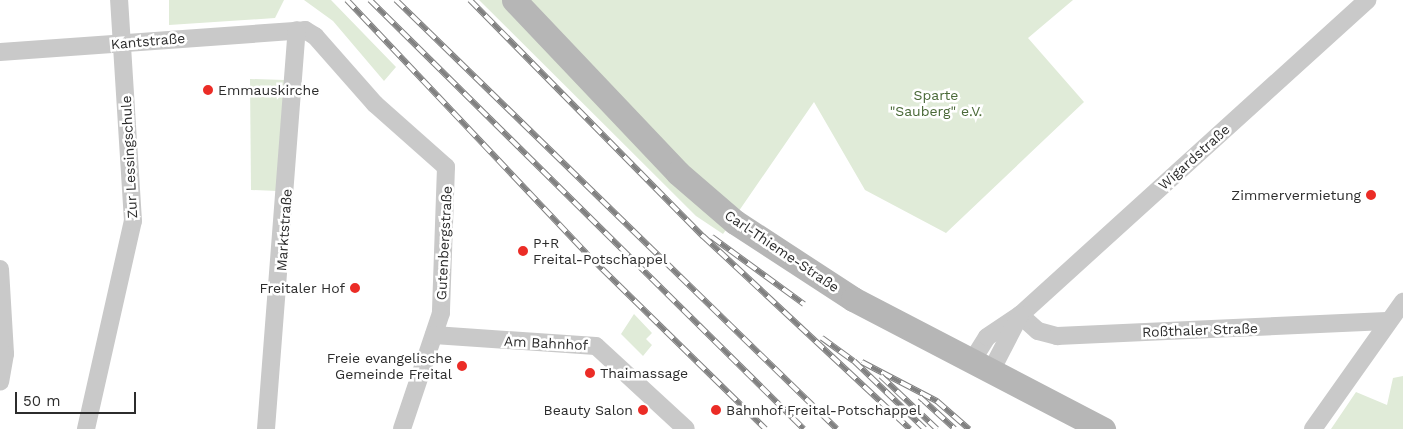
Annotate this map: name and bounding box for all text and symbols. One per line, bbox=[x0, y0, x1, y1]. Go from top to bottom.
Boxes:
street label: Kantstraße bbox=[110, 29, 186, 53]
place label: Emmauskirche bbox=[218, 82, 319, 98]
marker: Emmauskirche bbox=[202, 84, 214, 96]
park label: Sparte "Sauberg" e.V. bbox=[890, 87, 982, 120]
street label: Zur Lessingschule bbox=[117, 95, 141, 219]
street label: Wigardstraße bbox=[1155, 121, 1233, 193]
street label: Gutenbergstraße bbox=[433, 185, 455, 301]
place label: Zimmervermietung bbox=[1231, 187, 1361, 203]
street label: Marktstraße bbox=[273, 188, 295, 272]
marker: Zimmervermietung bbox=[1365, 189, 1377, 201]
street label: Carl-Thieme-Straße bbox=[721, 206, 843, 296]
place label: P+R Freital-Potschappel bbox=[533, 235, 667, 268]
marker: P+R Freital-Potschappel bbox=[517, 245, 529, 257]
place label: Freitaler Hof bbox=[259, 280, 345, 296]
marker: Freitaler Hof bbox=[349, 282, 361, 294]
street label: Roßthaler Straße bbox=[1142, 320, 1258, 340]
street label: Am Bahnhof bbox=[504, 332, 588, 354]
place label: Freie evangelische Gemeinde Freital bbox=[327, 350, 452, 382]
marker: Freie evangelische Gemeinde Freital bbox=[456, 360, 468, 372]
place label: Thaimassage bbox=[600, 365, 688, 381]
marker: Thaimassage bbox=[584, 367, 596, 379]
scale bar bbox=[18, 382, 139, 414]
text: 50 m bbox=[23, 392, 60, 410]
place label: Beauty Salon bbox=[543, 402, 633, 418]
place label: Bahnhof Freital-Potschappel bbox=[726, 402, 922, 418]
marker: Beauty Salon bbox=[637, 404, 649, 416]
marker: Bahnhof Freital-Potschappel bbox=[710, 404, 722, 416]

